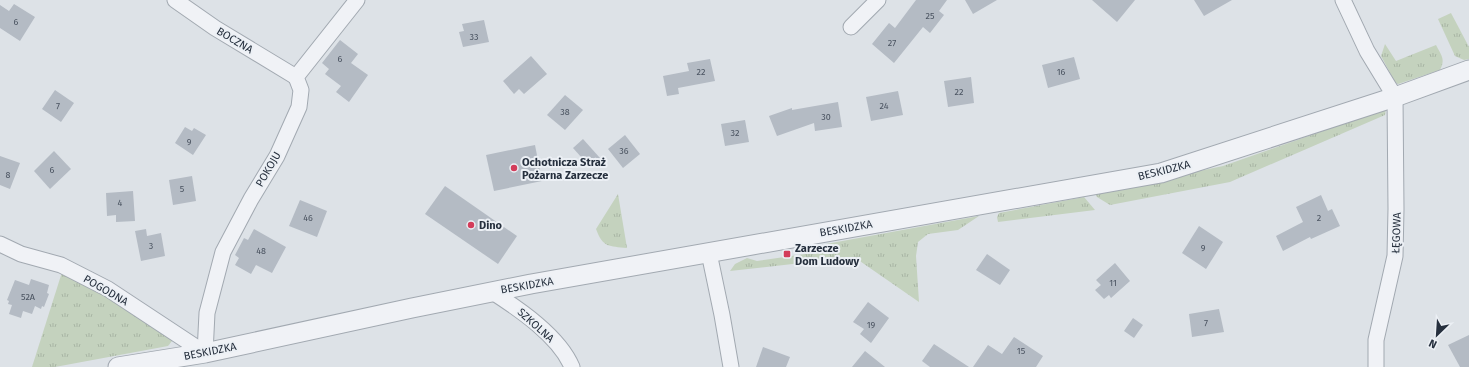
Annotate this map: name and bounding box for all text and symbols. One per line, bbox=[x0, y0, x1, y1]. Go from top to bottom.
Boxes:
house number: 25 bbox=[926, 11, 935, 21]
house number: 6 bbox=[14, 17, 19, 27]
street label: BOCZNA bbox=[214, 25, 256, 57]
house number: 33 bbox=[470, 32, 478, 42]
house number: 27 bbox=[888, 38, 896, 48]
house number: 6 bbox=[338, 54, 343, 64]
house number: 22 bbox=[697, 67, 705, 77]
house number: 16 bbox=[1057, 67, 1066, 77]
house number: 22 bbox=[955, 87, 963, 97]
house number: 7 bbox=[56, 101, 60, 111]
house number: 24 bbox=[879, 101, 889, 111]
house number: 38 bbox=[560, 107, 570, 117]
house number: 30 bbox=[821, 112, 831, 122]
house number: 32 bbox=[731, 128, 739, 138]
house number: 9 bbox=[187, 137, 192, 147]
house number: 36 bbox=[619, 146, 629, 156]
street label: POKOJU bbox=[253, 149, 284, 189]
place label: Ochotnicza Straż Pożarna Zarzecze bbox=[522, 156, 608, 182]
street label: BESKIDZKA bbox=[1137, 158, 1192, 183]
marker: Ochotnicza Straż Pożarna Zarzecze bbox=[509, 163, 519, 173]
house number: 6 bbox=[50, 165, 55, 175]
house number: 8 bbox=[6, 170, 11, 180]
house number: 5 bbox=[180, 184, 185, 194]
house number: 4 bbox=[118, 198, 123, 208]
street label: ŁĘGOWA bbox=[1389, 211, 1404, 254]
house number: 46 bbox=[303, 213, 313, 223]
house number: 2 bbox=[1317, 213, 1321, 223]
street label: BESKIDZKA bbox=[819, 217, 874, 240]
place label: Dino bbox=[479, 219, 503, 232]
marker: Dino bbox=[466, 220, 476, 230]
house number: 3 bbox=[149, 241, 153, 251]
place label: Zarzecze Dom Ludowy bbox=[795, 242, 860, 268]
house number: 9 bbox=[1201, 243, 1206, 253]
house number: 48 bbox=[256, 246, 266, 256]
marker: Zarzecze Dom Ludowy bbox=[782, 249, 792, 259]
street label: POGODNA bbox=[81, 272, 131, 309]
street label: BESKIDZKA bbox=[500, 274, 555, 297]
house number: 11 bbox=[1109, 278, 1117, 288]
house number: 52A bbox=[21, 292, 36, 302]
street label: SZKOLNA bbox=[515, 306, 557, 346]
north arrow bbox=[1417, 315, 1457, 355]
house number: 7 bbox=[1204, 318, 1208, 328]
house number: 19 bbox=[867, 320, 876, 330]
text: N bbox=[1427, 336, 1439, 351]
street label: BESKIDZKA bbox=[183, 340, 238, 363]
house number: 15 bbox=[1017, 346, 1026, 356]

